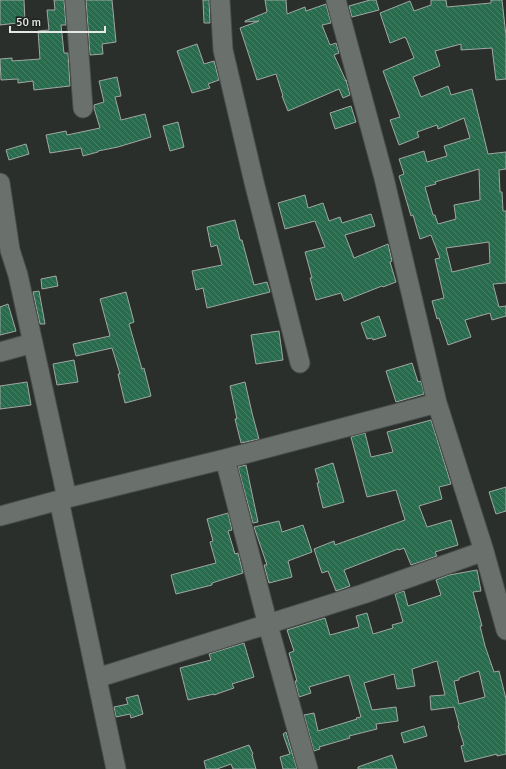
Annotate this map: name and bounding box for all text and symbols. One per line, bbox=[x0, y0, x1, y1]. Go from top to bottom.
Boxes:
scale bar bbox=[10, 8, 105, 34]
text: 50 m bbox=[16, 15, 41, 30]

